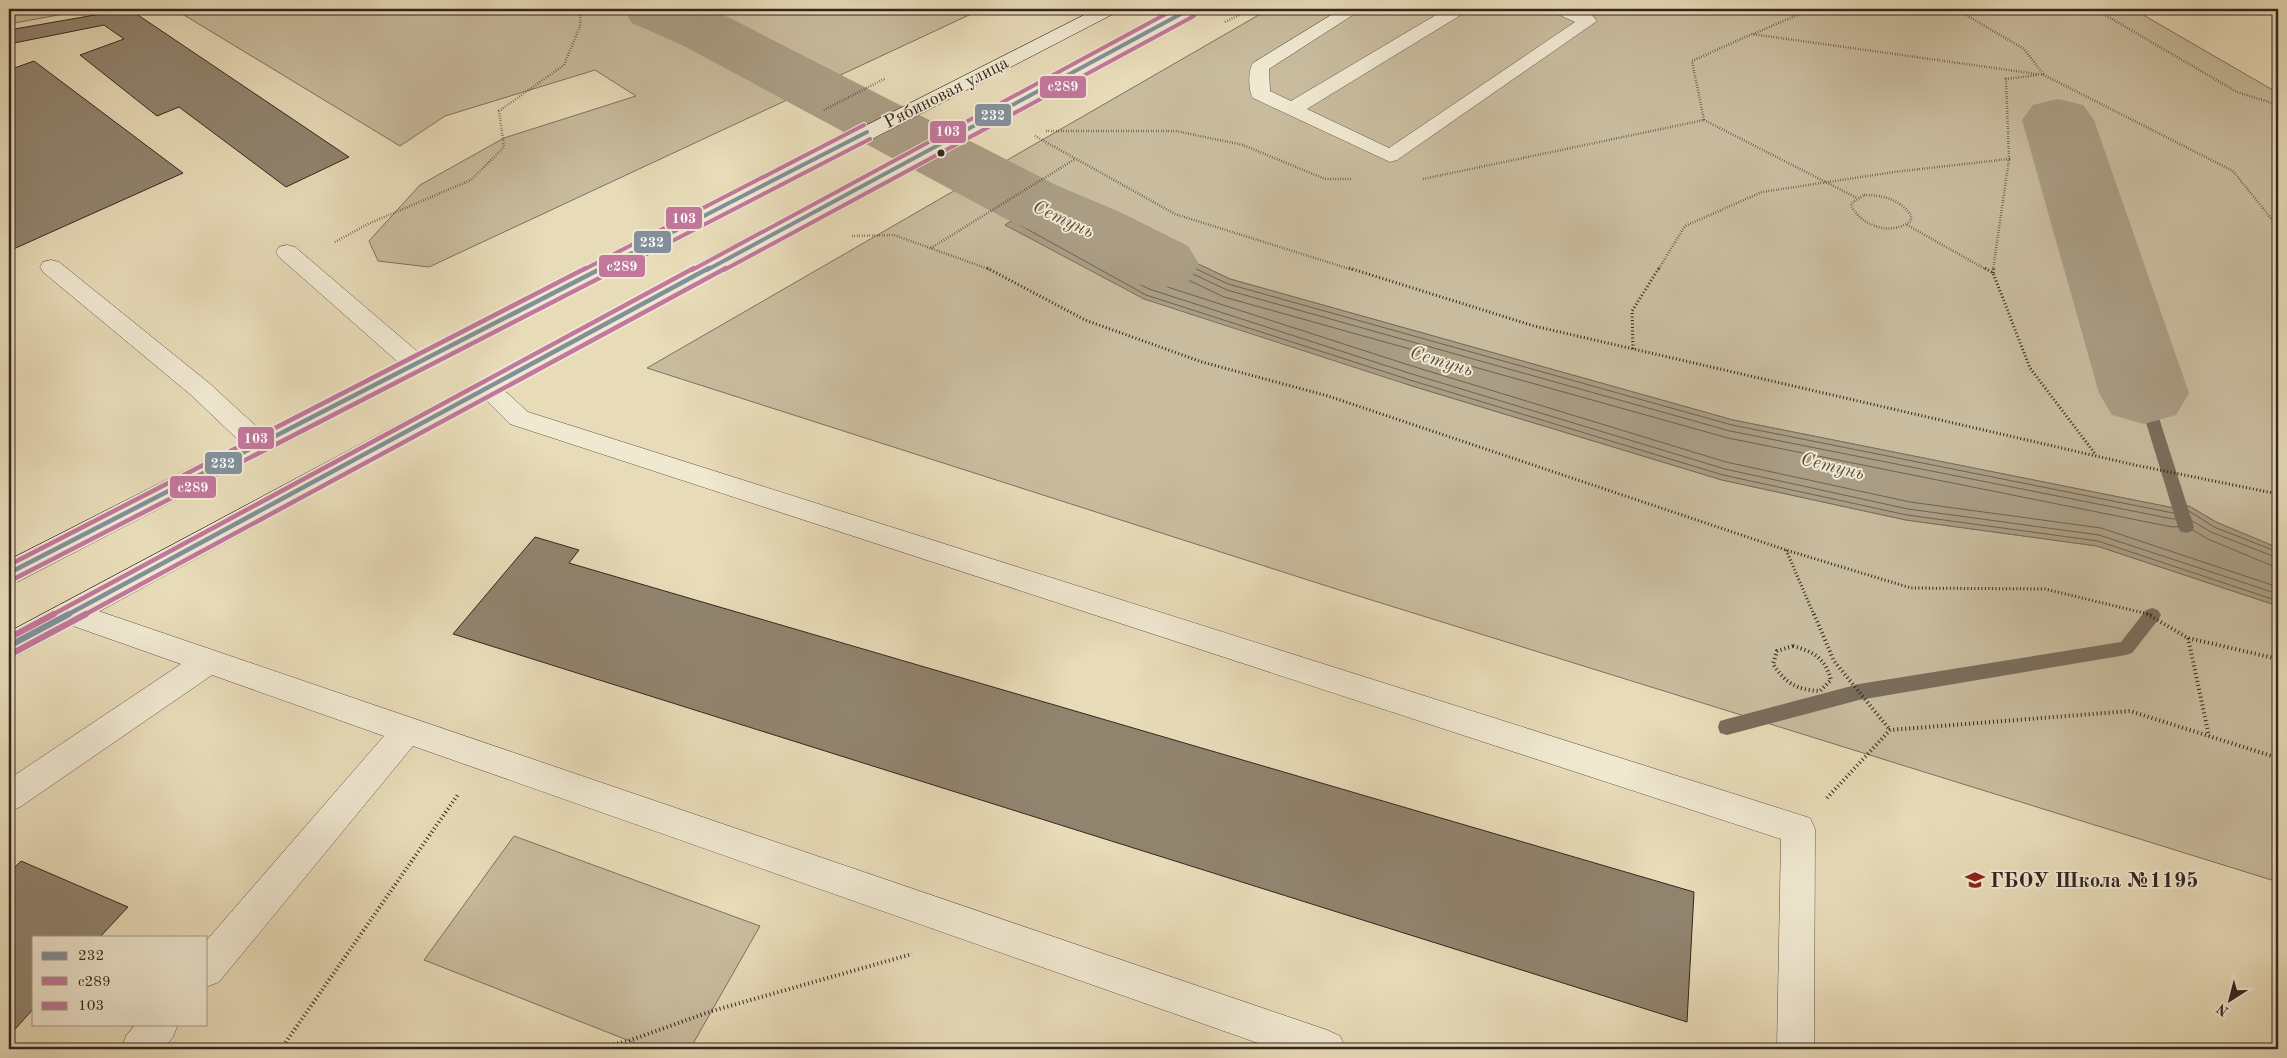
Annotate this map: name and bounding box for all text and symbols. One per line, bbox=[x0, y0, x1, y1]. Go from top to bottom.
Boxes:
street label: Рябиновая улица bbox=[881, 54, 1012, 132]
line badge: с289 bbox=[1039, 75, 1087, 99]
text: с289 bbox=[1048, 80, 1078, 94]
line badge: 232 bbox=[974, 103, 1012, 127]
text: 232 bbox=[981, 109, 1005, 123]
line badge: 103 bbox=[929, 120, 967, 144]
text: 103 bbox=[936, 125, 960, 139]
unlabelled marker bbox=[936, 148, 946, 158]
water label: Сетунь bbox=[1029, 198, 1096, 243]
line badge: 103 bbox=[665, 206, 703, 230]
text: 103 bbox=[672, 212, 696, 226]
line badge: 232 bbox=[633, 230, 672, 254]
text: 232 bbox=[640, 236, 664, 250]
line badge: с289 bbox=[598, 254, 646, 278]
text: с289 bbox=[607, 260, 637, 274]
water label: Сетунь bbox=[1407, 344, 1475, 381]
line badge: 103 bbox=[237, 426, 275, 450]
text: 103 bbox=[244, 432, 268, 446]
water label: Сетунь bbox=[1799, 450, 1866, 485]
line badge: 232 bbox=[204, 451, 243, 475]
text: 232 bbox=[211, 457, 235, 471]
line badge: с289 bbox=[169, 475, 217, 499]
text: с289 bbox=[178, 481, 208, 495]
school or university icon: ГБОУ Школа №1195 bbox=[1964, 869, 1986, 891]
place label: ГБОУ Школа №1195 bbox=[1990, 871, 2198, 892]
legend bbox=[32, 936, 208, 1026]
text: 232 bbox=[78, 949, 104, 964]
text: с289 bbox=[78, 975, 111, 990]
north arrow bbox=[2204, 976, 2254, 1026]
text: 103 bbox=[78, 999, 104, 1014]
text: N bbox=[2214, 1001, 2231, 1019]

